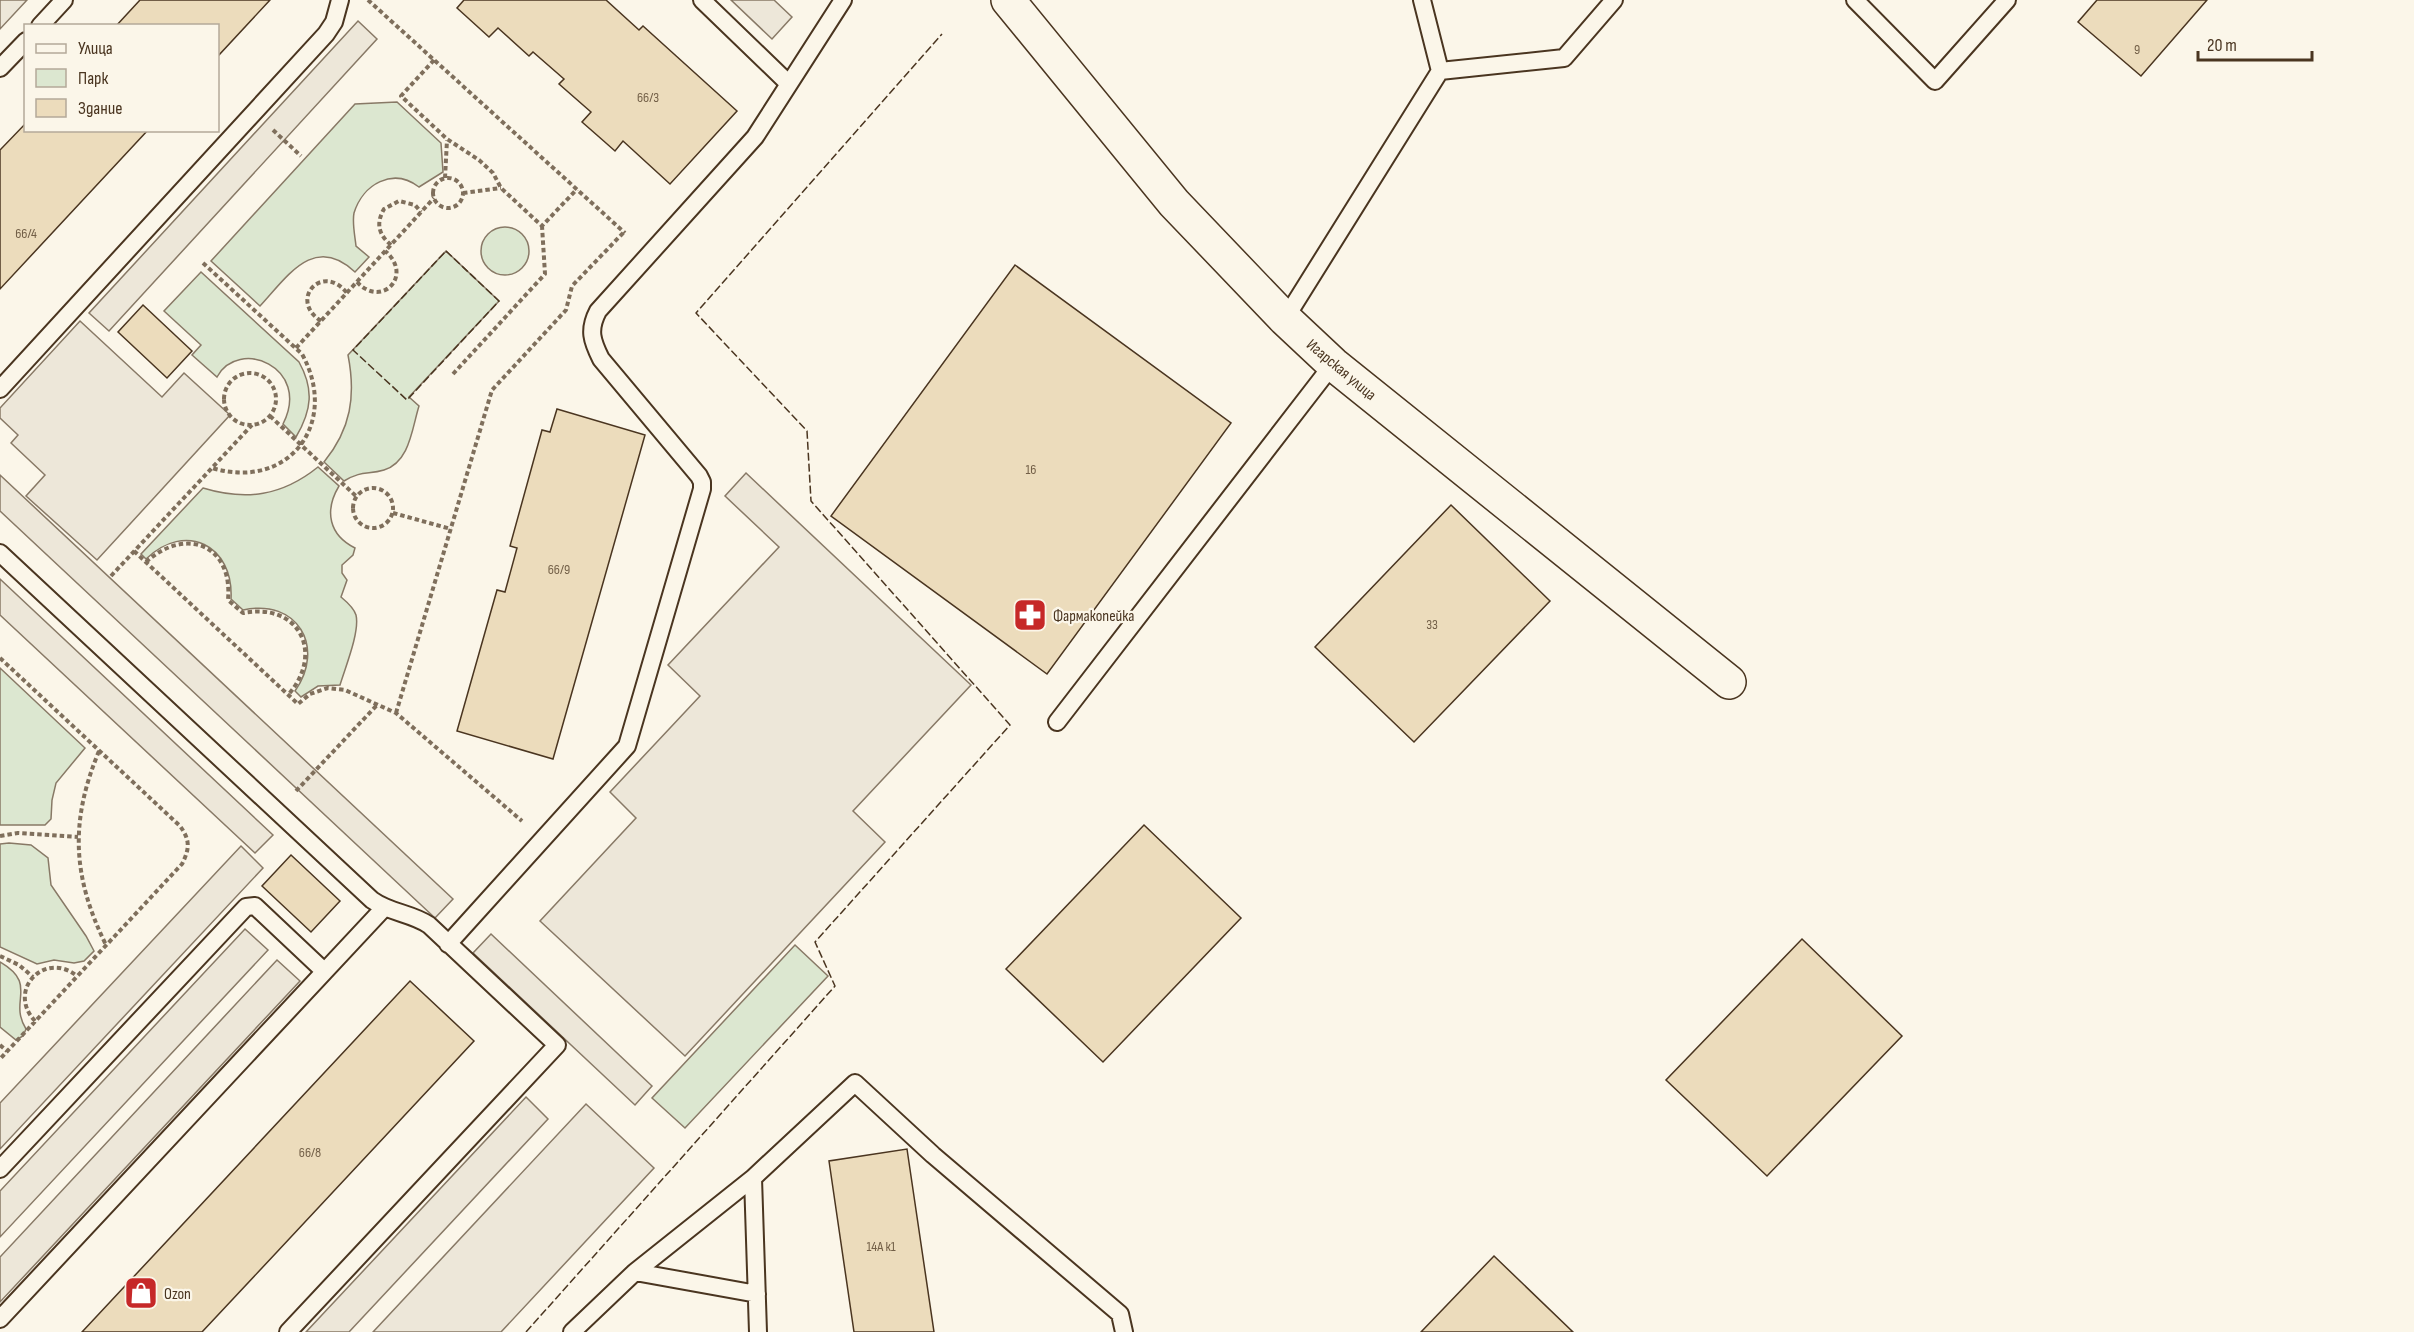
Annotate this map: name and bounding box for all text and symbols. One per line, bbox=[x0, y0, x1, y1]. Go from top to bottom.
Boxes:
legend bbox=[24, 24, 219, 132]
scale bar bbox=[2198, 24, 2312, 62]
text: 20 m bbox=[2207, 35, 2237, 56]
text: Улица bbox=[78, 38, 113, 59]
house number: 9 bbox=[2134, 41, 2140, 58]
text: Парк bbox=[78, 68, 109, 89]
house number: 66/3 bbox=[637, 89, 659, 106]
text: Здание bbox=[78, 98, 123, 119]
house number: 66/4 bbox=[15, 225, 37, 242]
street label: Игарская улица bbox=[1302, 335, 1380, 405]
house number: 16 bbox=[1025, 461, 1037, 478]
house number: 66/9 bbox=[548, 561, 570, 578]
pharmacy icon: Фармакопейка bbox=[1012, 597, 1048, 633]
place label: Фармакопейка bbox=[1053, 607, 1134, 626]
house number: 33 bbox=[1426, 616, 1438, 633]
house number: 66/8 bbox=[299, 1144, 321, 1161]
house number: 14А к1 bbox=[866, 1238, 896, 1255]
shop icon: Ozon bbox=[123, 1275, 159, 1311]
place label: Ozon bbox=[164, 1285, 191, 1304]

